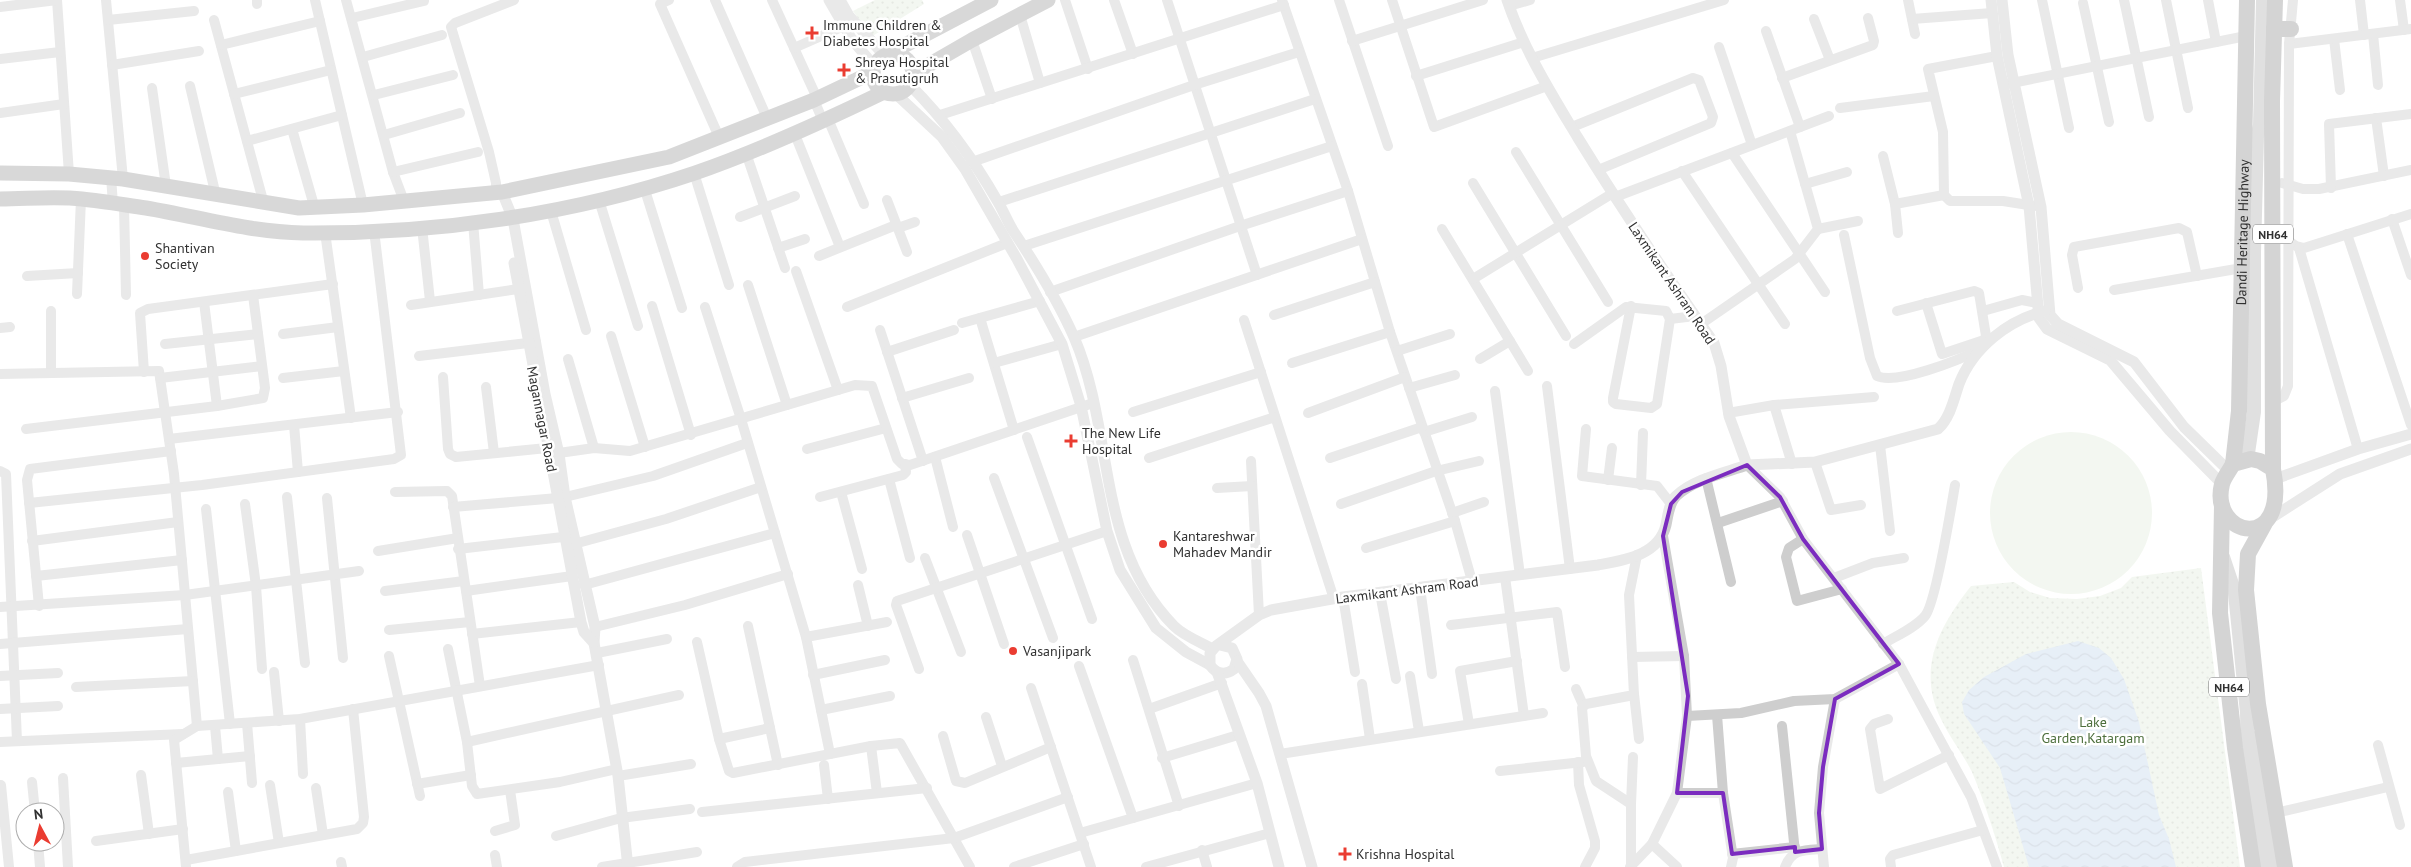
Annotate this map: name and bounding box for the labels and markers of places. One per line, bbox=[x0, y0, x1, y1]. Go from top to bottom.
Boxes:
place label: Immune Children & Diabetes Hospital bbox=[823, 16, 942, 50]
marker: Immune Children & Diabetes Hospital bbox=[805, 26, 819, 40]
place label: Shreya Hospital & Prasutigruh bbox=[855, 53, 949, 87]
marker: Shreya Hospital & Prasutigruh bbox=[837, 63, 851, 77]
place label: Shantivan Society bbox=[155, 239, 215, 273]
marker: Shantivan Society bbox=[139, 250, 151, 262]
place label: The New Life Hospital bbox=[1082, 424, 1161, 458]
marker: The New Life Hospital bbox=[1064, 434, 1078, 448]
place label: Kantareshwar Mahadev Mandir bbox=[1173, 527, 1272, 561]
marker: Kantareshwar Mahadev Mandir bbox=[1157, 538, 1169, 550]
place label: Vasanjipark bbox=[1022, 642, 1091, 660]
marker: Vasanjipark bbox=[1007, 645, 1019, 657]
place label: Krishna Hospital bbox=[1356, 845, 1454, 863]
marker: Krishna Hospital bbox=[1338, 847, 1352, 861]

